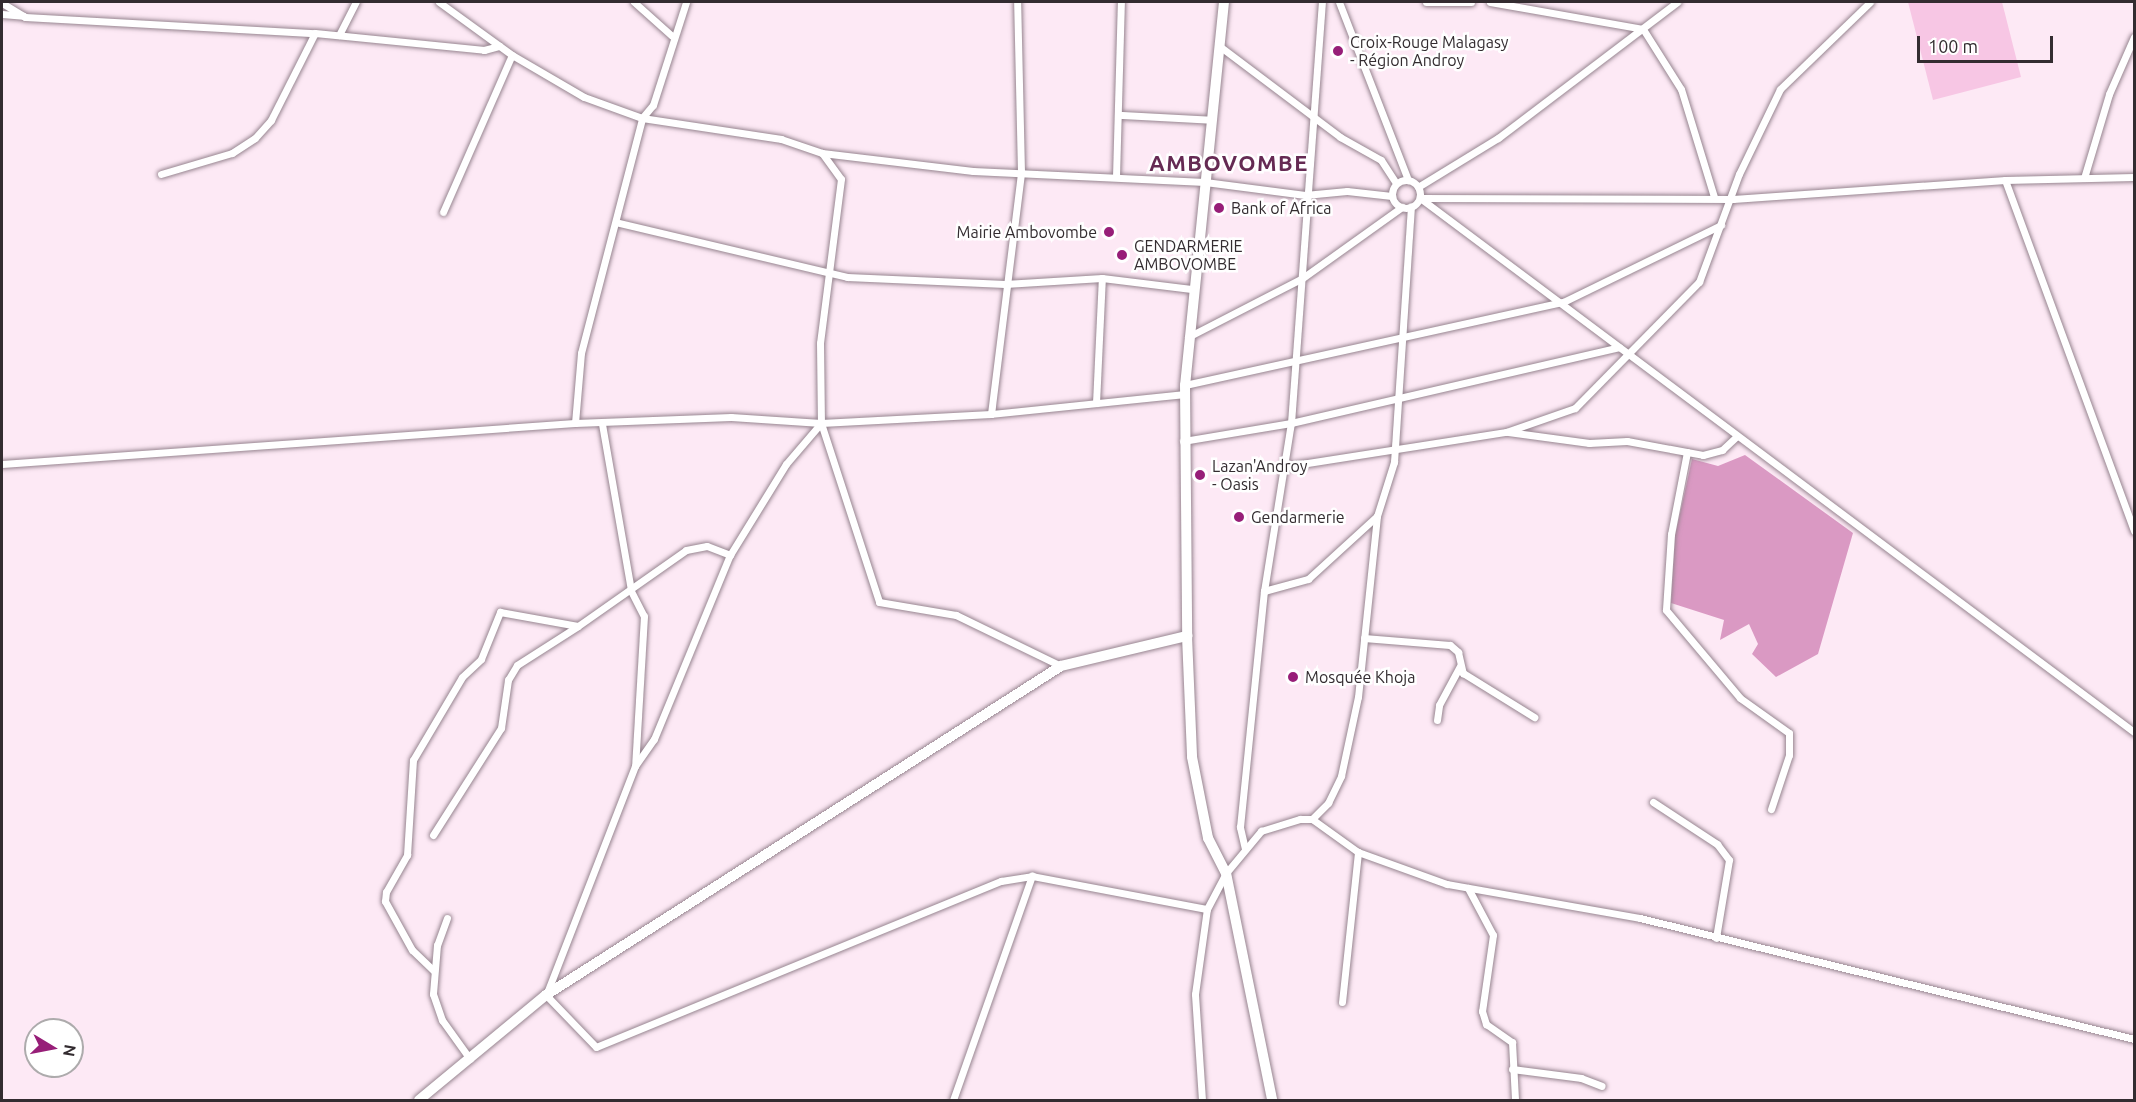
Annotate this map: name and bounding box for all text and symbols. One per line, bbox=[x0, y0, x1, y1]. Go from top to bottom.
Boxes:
scale bar bbox=[1920, 24, 2056, 62]
place label: Croix-Rouge Malagasy - Région Androy bbox=[1350, 32, 1509, 70]
text: 100 m bbox=[1928, 36, 1978, 56]
marker: Croix-Rouge Malagasy - Région Androy bbox=[1331, 44, 1345, 58]
district label: AMBOVOMBE bbox=[1149, 150, 1309, 176]
place label: Bank of Africa bbox=[1231, 198, 1331, 218]
marker: Bank of Africa bbox=[1212, 201, 1226, 215]
place label: Mairie Ambovombe bbox=[957, 222, 1097, 242]
marker: Mairie Ambovombe bbox=[1102, 225, 1116, 239]
place label: GENDARMERIE AMBOVOMBE bbox=[1134, 236, 1242, 274]
marker: GENDARMERIE AMBOVOMBE bbox=[1115, 248, 1129, 262]
place label: Lazan'Androy - Oasis bbox=[1212, 456, 1308, 494]
marker: Lazan'Androy - Oasis bbox=[1193, 468, 1207, 482]
place label: Gendarmerie bbox=[1251, 507, 1345, 527]
marker: Gendarmerie bbox=[1232, 510, 1246, 524]
place label: Mosquée Khoja bbox=[1305, 667, 1415, 687]
marker: Mosquée Khoja bbox=[1286, 670, 1300, 684]
north arrow bbox=[24, 1018, 84, 1078]
text: N bbox=[60, 1043, 80, 1058]

